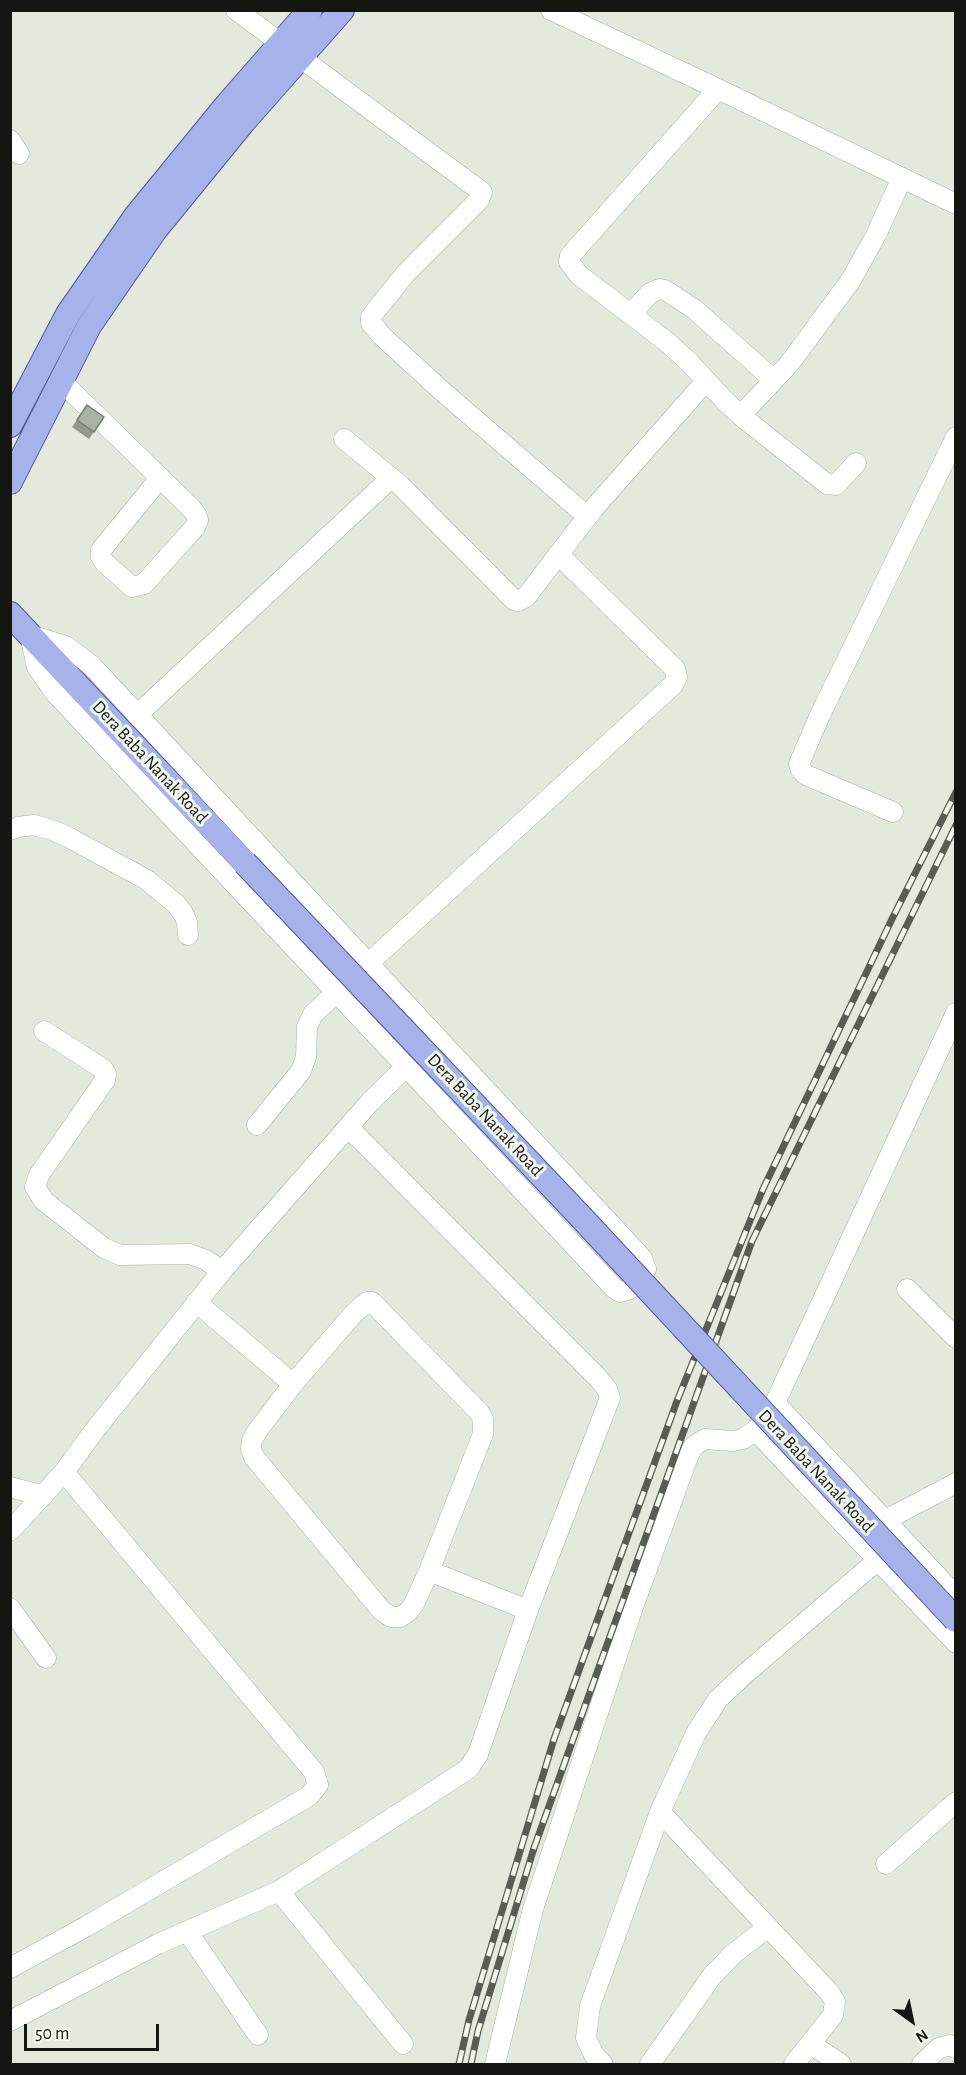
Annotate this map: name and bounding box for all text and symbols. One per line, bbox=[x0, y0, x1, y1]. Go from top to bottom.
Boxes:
street label: Dera Baba Nanak Road bbox=[88, 696, 212, 828]
street label: Dera Baba Nanak Road bbox=[423, 1049, 547, 1181]
street label: Dera Baba Nanak Road bbox=[754, 1405, 878, 1537]
north arrow bbox=[882, 1991, 942, 2051]
scale bar bbox=[27, 2012, 162, 2050]
text: 50 m bbox=[35, 2025, 69, 2043]
text: N bbox=[913, 2026, 931, 2046]

